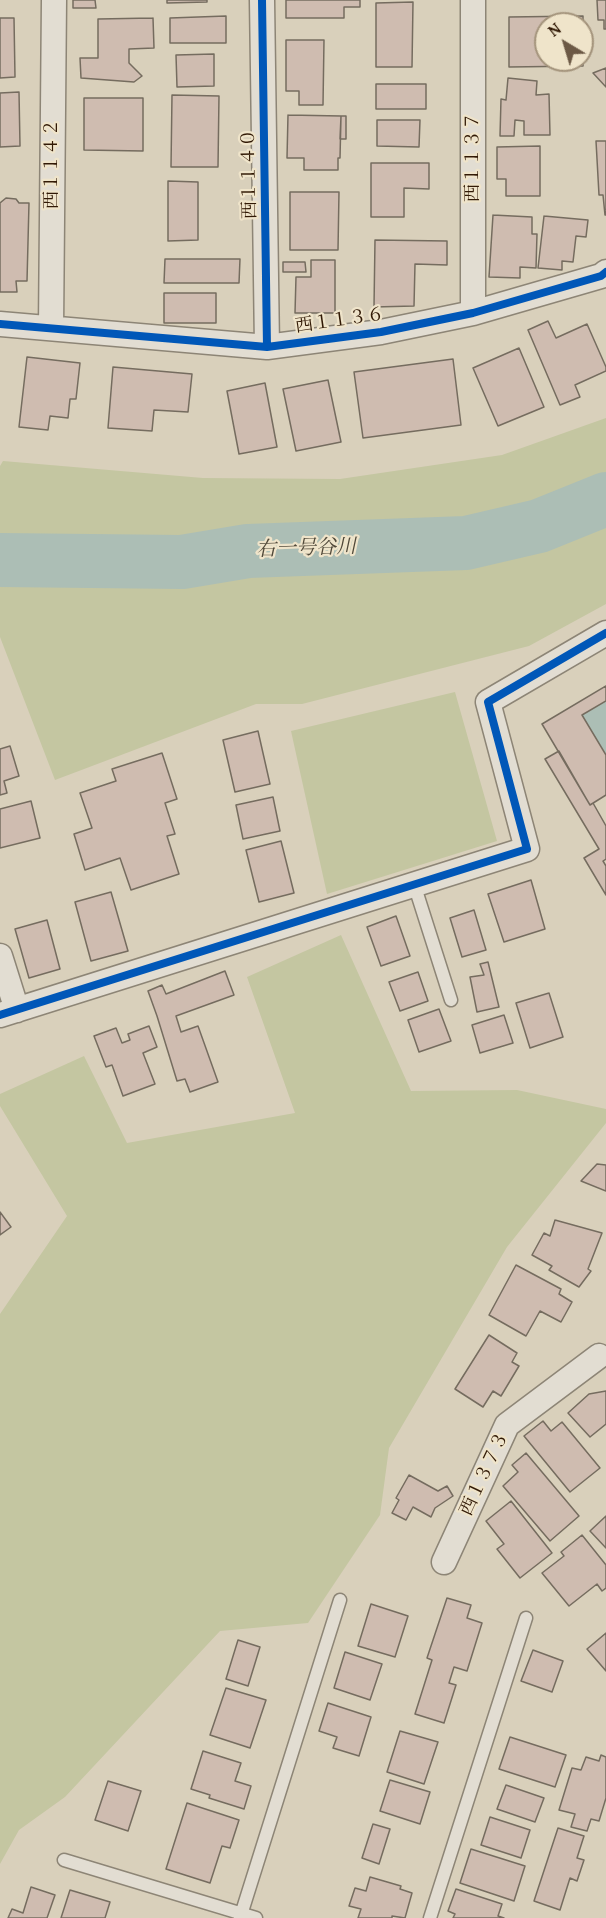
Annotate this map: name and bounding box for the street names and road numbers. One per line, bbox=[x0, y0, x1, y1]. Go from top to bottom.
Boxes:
street label: 西１１３７ bbox=[462, 112, 484, 202]
street label: 西１１４２ bbox=[41, 119, 63, 209]
street label: 西１１４０ bbox=[238, 129, 262, 219]
street label: 西１１３６ bbox=[294, 304, 386, 338]
street label: 西１３７３ bbox=[456, 1429, 514, 1519]

